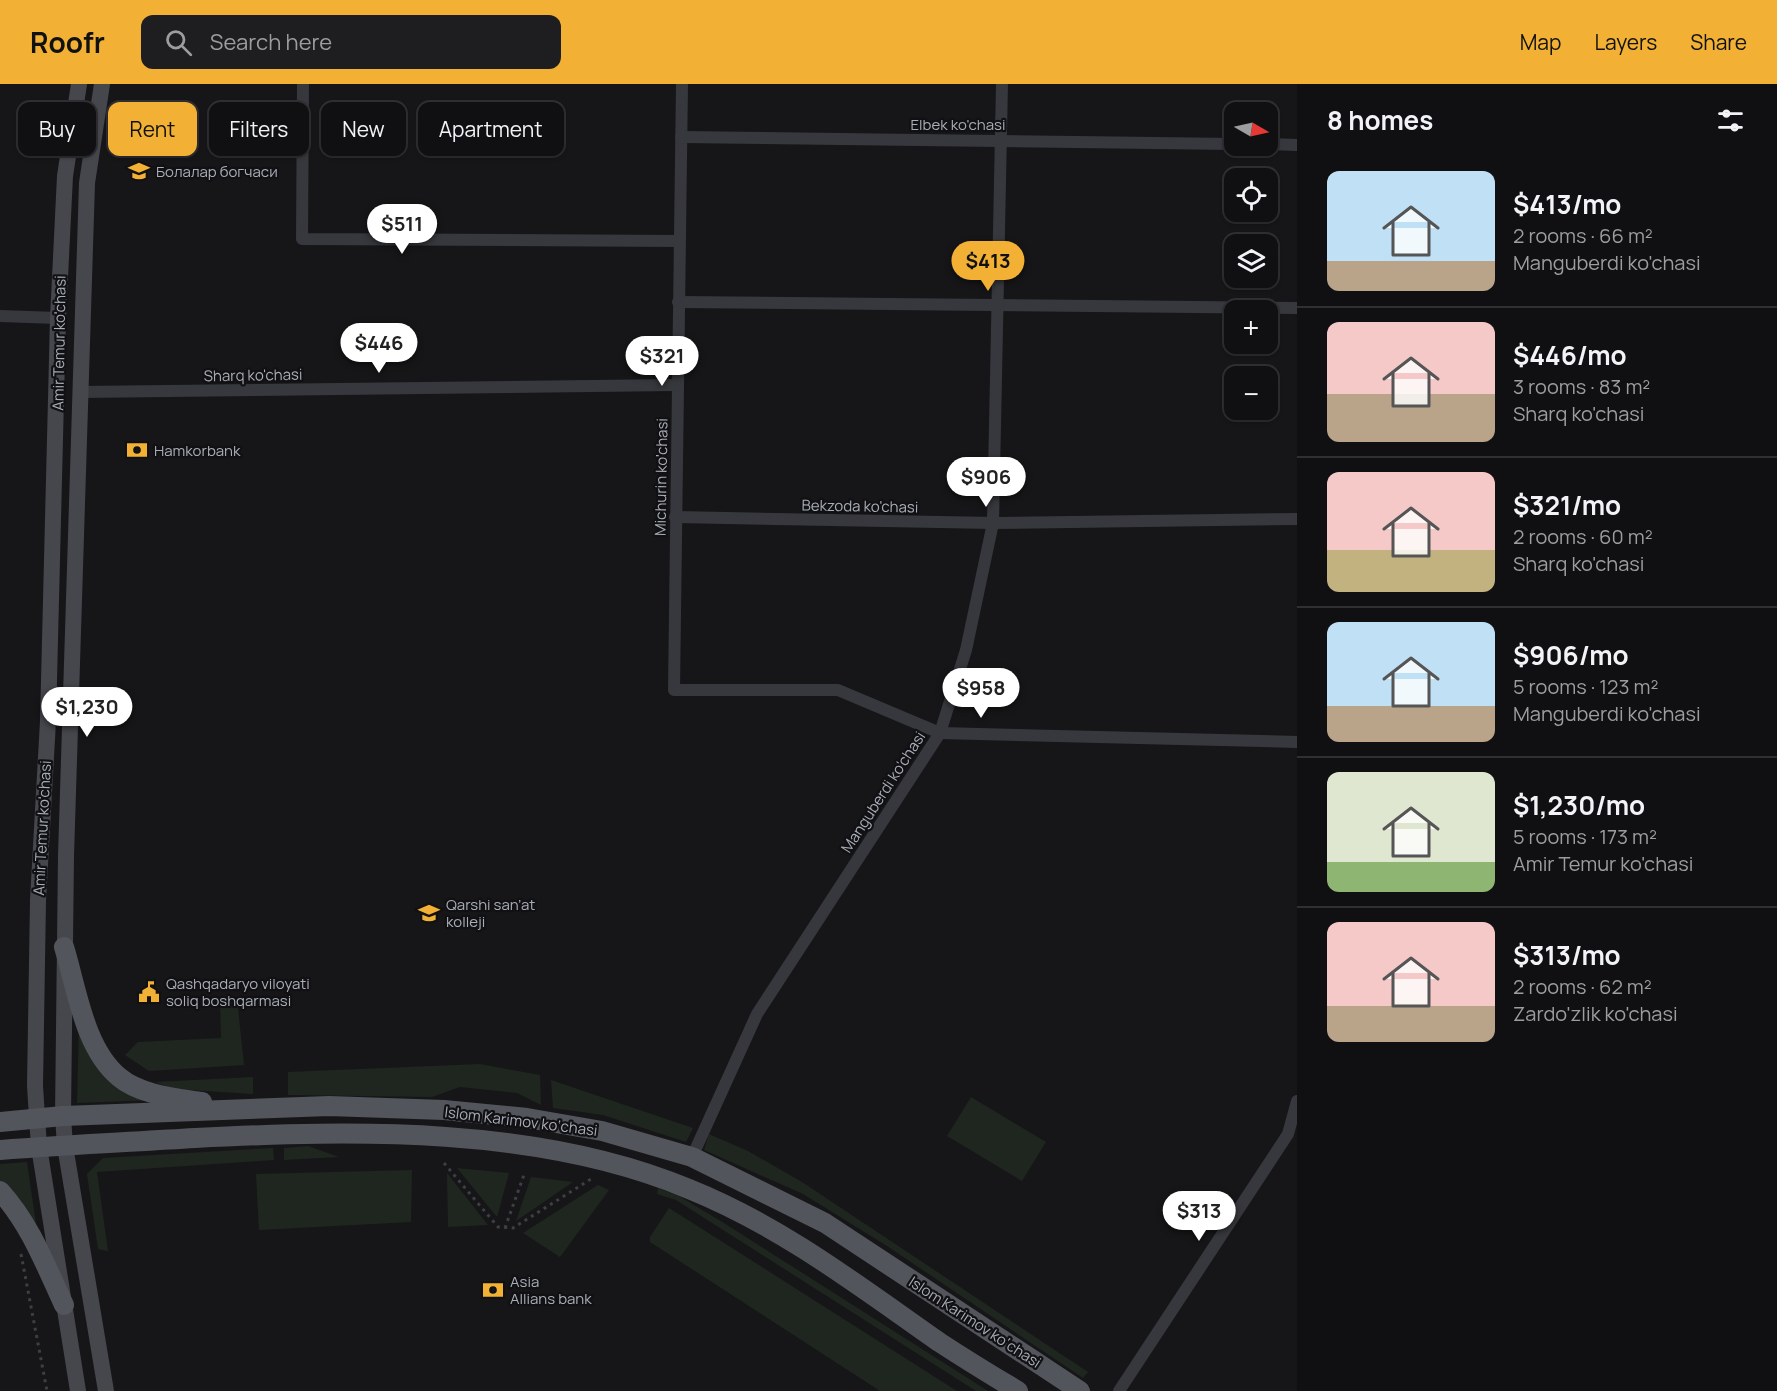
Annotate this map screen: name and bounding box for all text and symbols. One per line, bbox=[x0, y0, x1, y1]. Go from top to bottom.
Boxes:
search box bbox=[141, 15, 561, 69]
text: Roofr bbox=[30, 23, 105, 61]
icon: search bbox=[162, 26, 195, 59]
text: Search here bbox=[210, 27, 332, 57]
text: Map bbox=[1520, 28, 1561, 56]
text: Layers bbox=[1594, 28, 1657, 56]
text: Share bbox=[1690, 28, 1747, 56]
chip: Buy bbox=[18, 102, 96, 156]
chip: Rent bbox=[108, 102, 197, 156]
chip: Filters bbox=[209, 102, 309, 156]
chip: New bbox=[321, 102, 406, 156]
chip: Apartment bbox=[418, 102, 564, 156]
north arrow bbox=[1224, 102, 1278, 156]
map controls bbox=[1224, 102, 1278, 420]
text: 8 homes bbox=[1327, 102, 1433, 138]
icon: filters bbox=[1714, 104, 1747, 137]
street label: Elbek ko'chasi bbox=[911, 114, 1005, 135]
school or university icon: Болалар богчаси bbox=[127, 159, 151, 183]
place label: Болалар богчаси bbox=[156, 161, 278, 182]
button: locate bbox=[1224, 168, 1278, 222]
text: $413/mo bbox=[1513, 186, 1621, 222]
icon: home bbox=[1375, 195, 1447, 267]
pin: $511 bbox=[366, 204, 438, 255]
text: $511 bbox=[381, 210, 423, 237]
text: 2 rooms · 66 m² bbox=[1513, 222, 1653, 249]
button: layers bbox=[1224, 234, 1278, 288]
pin: $413 bbox=[952, 241, 1024, 292]
text: $413 bbox=[965, 247, 1011, 274]
text: Manguberdi ko'chasi bbox=[1513, 249, 1701, 276]
street label: Amir Temur ko'chasi bbox=[47, 275, 71, 411]
button: + bbox=[1224, 300, 1278, 354]
pin: $446 bbox=[343, 323, 415, 374]
text: $446 bbox=[354, 329, 404, 356]
pin: $321 bbox=[626, 336, 698, 387]
text: $446/mo bbox=[1513, 337, 1627, 373]
text: $321 bbox=[640, 342, 684, 369]
icon: home bbox=[1375, 346, 1447, 418]
street label: Sharq ko'chasi bbox=[204, 364, 302, 386]
button: − bbox=[1224, 366, 1278, 420]
text: 3 rooms · 83 m² bbox=[1513, 373, 1650, 400]
text: Sharq ko'chasi bbox=[1513, 400, 1644, 427]
street label: Michurin ko'chasi bbox=[649, 418, 673, 536]
bank icon: Hamkorbank bbox=[125, 438, 149, 462]
place label: Hamkorbank bbox=[154, 440, 241, 461]
pin: $906 bbox=[950, 457, 1022, 508]
text: $906 bbox=[961, 463, 1011, 490]
text: $321/mo bbox=[1513, 487, 1621, 523]
street label: Bekzoda ko'chasi bbox=[802, 494, 918, 518]
icon: home bbox=[1375, 496, 1447, 568]
text: 2 rooms · 60 m² bbox=[1513, 523, 1653, 550]
text: Sharq ko'chasi bbox=[1513, 550, 1644, 577]
text: $906/mo bbox=[1513, 637, 1628, 673]
icon: home bbox=[1375, 646, 1447, 718]
pin: $958 bbox=[945, 668, 1017, 719]
text: 5 rooms · 123 m² bbox=[1513, 673, 1658, 700]
text: $958 bbox=[957, 674, 1005, 701]
pin: $1,230 bbox=[38, 687, 136, 738]
text: $1,230 bbox=[55, 693, 119, 720]
text: Manguberdi ko'chasi bbox=[1513, 700, 1701, 727]
street label: Manguberdi ko'chasi bbox=[836, 727, 930, 857]
street label: Amir Temur ko'chasi bbox=[28, 760, 56, 896]
text: $1,230/mo bbox=[1513, 787, 1645, 823]
icon: home bbox=[1375, 796, 1447, 868]
text: 5 rooms · 173 m² bbox=[1513, 823, 1657, 850]
text: Amir Temur ko'chasi bbox=[1513, 850, 1693, 877]
place label: Qarshi san’at kolleji bbox=[446, 894, 535, 932]
school or university icon: Qarshi san’at kolleji bbox=[417, 901, 441, 925]
text: $313/mo bbox=[1513, 937, 1621, 973]
icon: home bbox=[1375, 946, 1447, 1018]
place label: Qashqadaryo viloyati soliq boshqarmasi bbox=[166, 973, 310, 1011]
text: 2 rooms · 62 m² bbox=[1513, 973, 1652, 1000]
public building icon: Qashqadaryo viloyati soliq boshqarmasi bbox=[137, 980, 161, 1004]
text: Zardo'zlik ko'chasi bbox=[1513, 1000, 1678, 1027]
street label: Islom Karimov ko‘chasi bbox=[443, 1101, 599, 1141]
pin: $313 bbox=[1163, 1191, 1235, 1242]
text: $313 bbox=[1177, 1197, 1221, 1224]
place label: Asia Allians bank bbox=[510, 1271, 592, 1309]
street label: Islom Karimov ko‘chasi bbox=[905, 1271, 1045, 1373]
bank icon: Asia Allians bank bbox=[481, 1278, 505, 1302]

